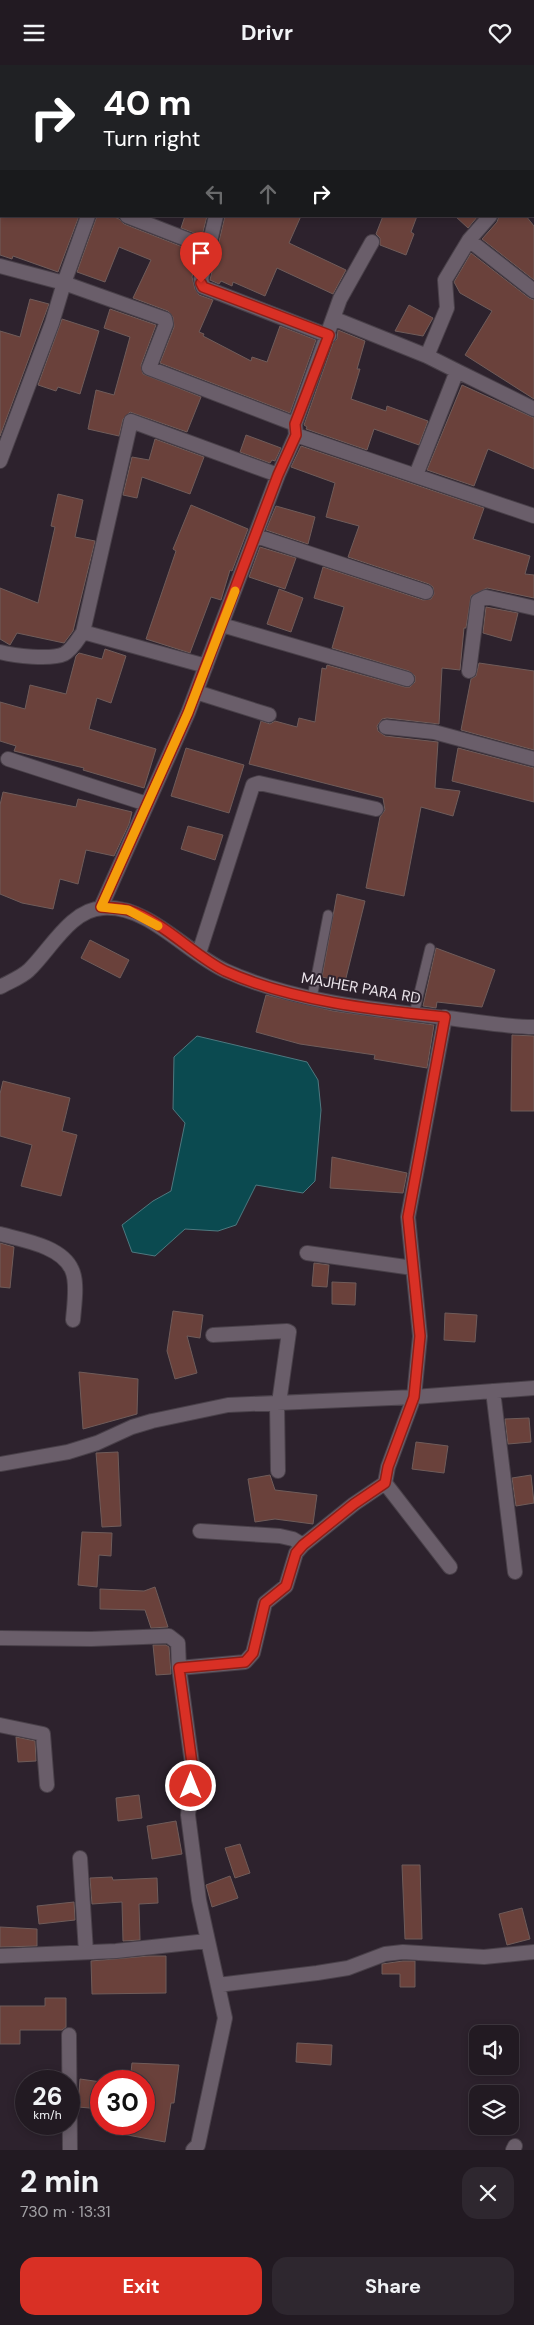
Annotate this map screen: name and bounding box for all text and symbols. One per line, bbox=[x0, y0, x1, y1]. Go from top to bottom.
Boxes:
text: Drivr bbox=[241, 18, 293, 47]
icon: menu bbox=[20, 19, 48, 47]
icon: heart bbox=[486, 19, 514, 47]
text: 40 m bbox=[103, 80, 192, 126]
icon: right bbox=[20, 85, 85, 150]
text: Turn right bbox=[103, 124, 200, 153]
icon: left bbox=[201, 180, 229, 208]
icon: ahead bbox=[254, 180, 282, 208]
icon: right bbox=[307, 180, 335, 208]
pin bbox=[180, 232, 222, 283]
icon: arrive bbox=[187, 239, 215, 267]
street label: MAJHER PARA RD bbox=[300, 968, 422, 1008]
position arrow bbox=[164, 1759, 216, 1811]
map controls bbox=[469, 2025, 519, 2135]
button: sound bbox=[469, 2025, 519, 2075]
speed limit sign: 30 bbox=[90, 2070, 155, 2135]
text: 26 bbox=[32, 2080, 63, 2113]
button: layers bbox=[469, 2085, 519, 2135]
text: km/h bbox=[33, 2107, 62, 2123]
text: 2 min bbox=[20, 2162, 99, 2201]
button: close bbox=[462, 2167, 514, 2219]
text: 730 m · 13:31 bbox=[20, 2201, 111, 2222]
button: Exit bbox=[20, 2257, 262, 2315]
button: Share bbox=[272, 2257, 514, 2315]

